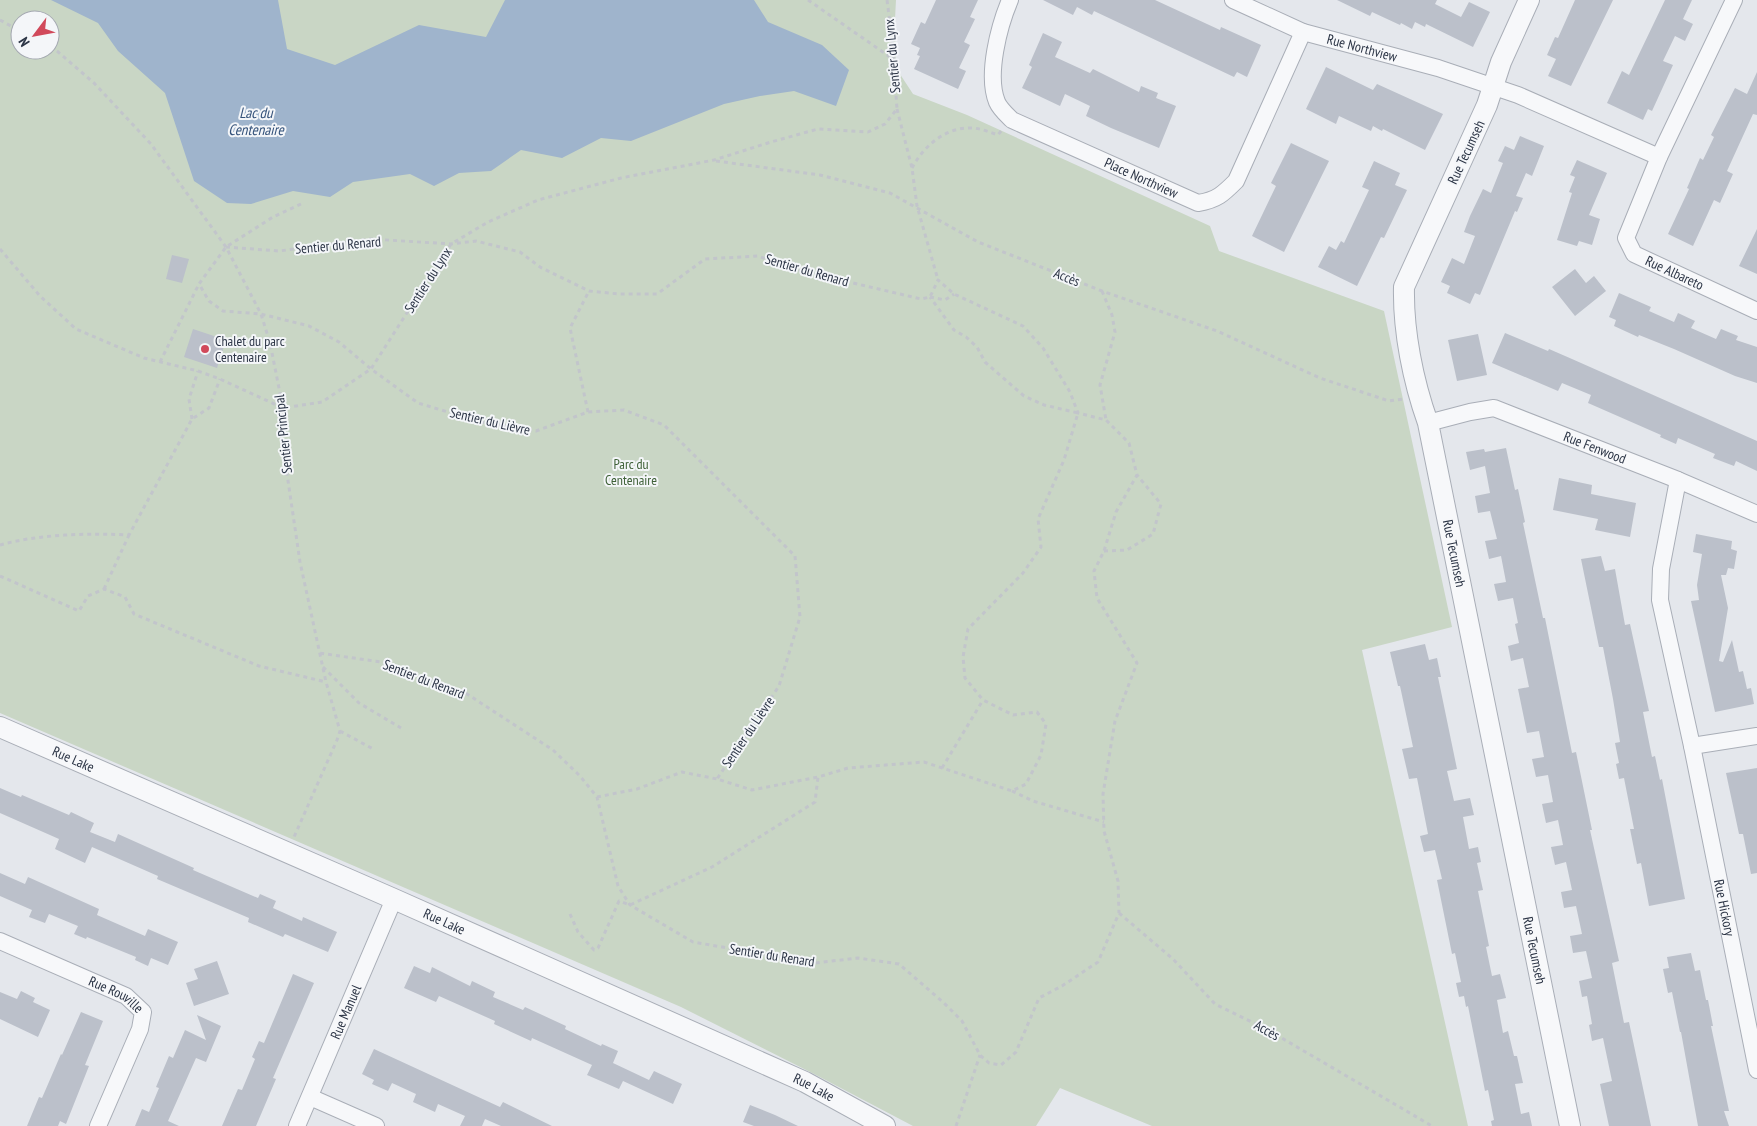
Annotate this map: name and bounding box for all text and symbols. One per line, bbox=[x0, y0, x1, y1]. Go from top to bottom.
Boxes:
north arrow bbox=[10, 10, 60, 60]
street label: Sentier du Lynx bbox=[880, 18, 904, 94]
street label: Rue Northview bbox=[1325, 30, 1400, 66]
text: N bbox=[14, 34, 34, 50]
water label: Lac du Centenaire bbox=[228, 103, 285, 139]
street label: Rue Tecumseh bbox=[1443, 117, 1489, 187]
street label: Place Northview bbox=[1102, 153, 1182, 202]
street label: Sentier du Renard bbox=[294, 232, 382, 258]
street label: Sentier du Lynx bbox=[400, 244, 456, 316]
street label: Sentier du Renard bbox=[763, 249, 851, 291]
street label: Rue Albareto bbox=[1642, 252, 1707, 294]
street label: Accès bbox=[1051, 264, 1083, 290]
place label: Chalet du parc Centenaire bbox=[215, 332, 285, 366]
marker: Chalet du parc Centenaire bbox=[199, 343, 211, 355]
street label: Sentier Principal bbox=[270, 393, 296, 474]
street label: Sentier du Lièvre bbox=[448, 403, 532, 439]
street label: Rue Fenwood bbox=[1561, 427, 1629, 468]
park label: Parc du Centenaire bbox=[605, 455, 657, 489]
street label: Rue Tecumseh bbox=[1439, 518, 1470, 589]
street label: Sentier du Renard bbox=[381, 655, 467, 703]
street label: Sentier du Lièvre bbox=[718, 693, 778, 771]
street label: Rue Lake bbox=[50, 742, 97, 776]
street label: Rue Hickory bbox=[1710, 878, 1739, 938]
street label: Rue Lake bbox=[421, 904, 468, 939]
street label: Rue Tecumseh bbox=[1519, 915, 1550, 986]
street label: Sentier du Renard bbox=[728, 939, 816, 971]
street label: Rue Rouville bbox=[86, 972, 148, 1017]
street label: Rue Manuel bbox=[326, 981, 366, 1042]
street label: Accès bbox=[1251, 1016, 1283, 1044]
street label: Rue Lake bbox=[791, 1069, 838, 1105]

